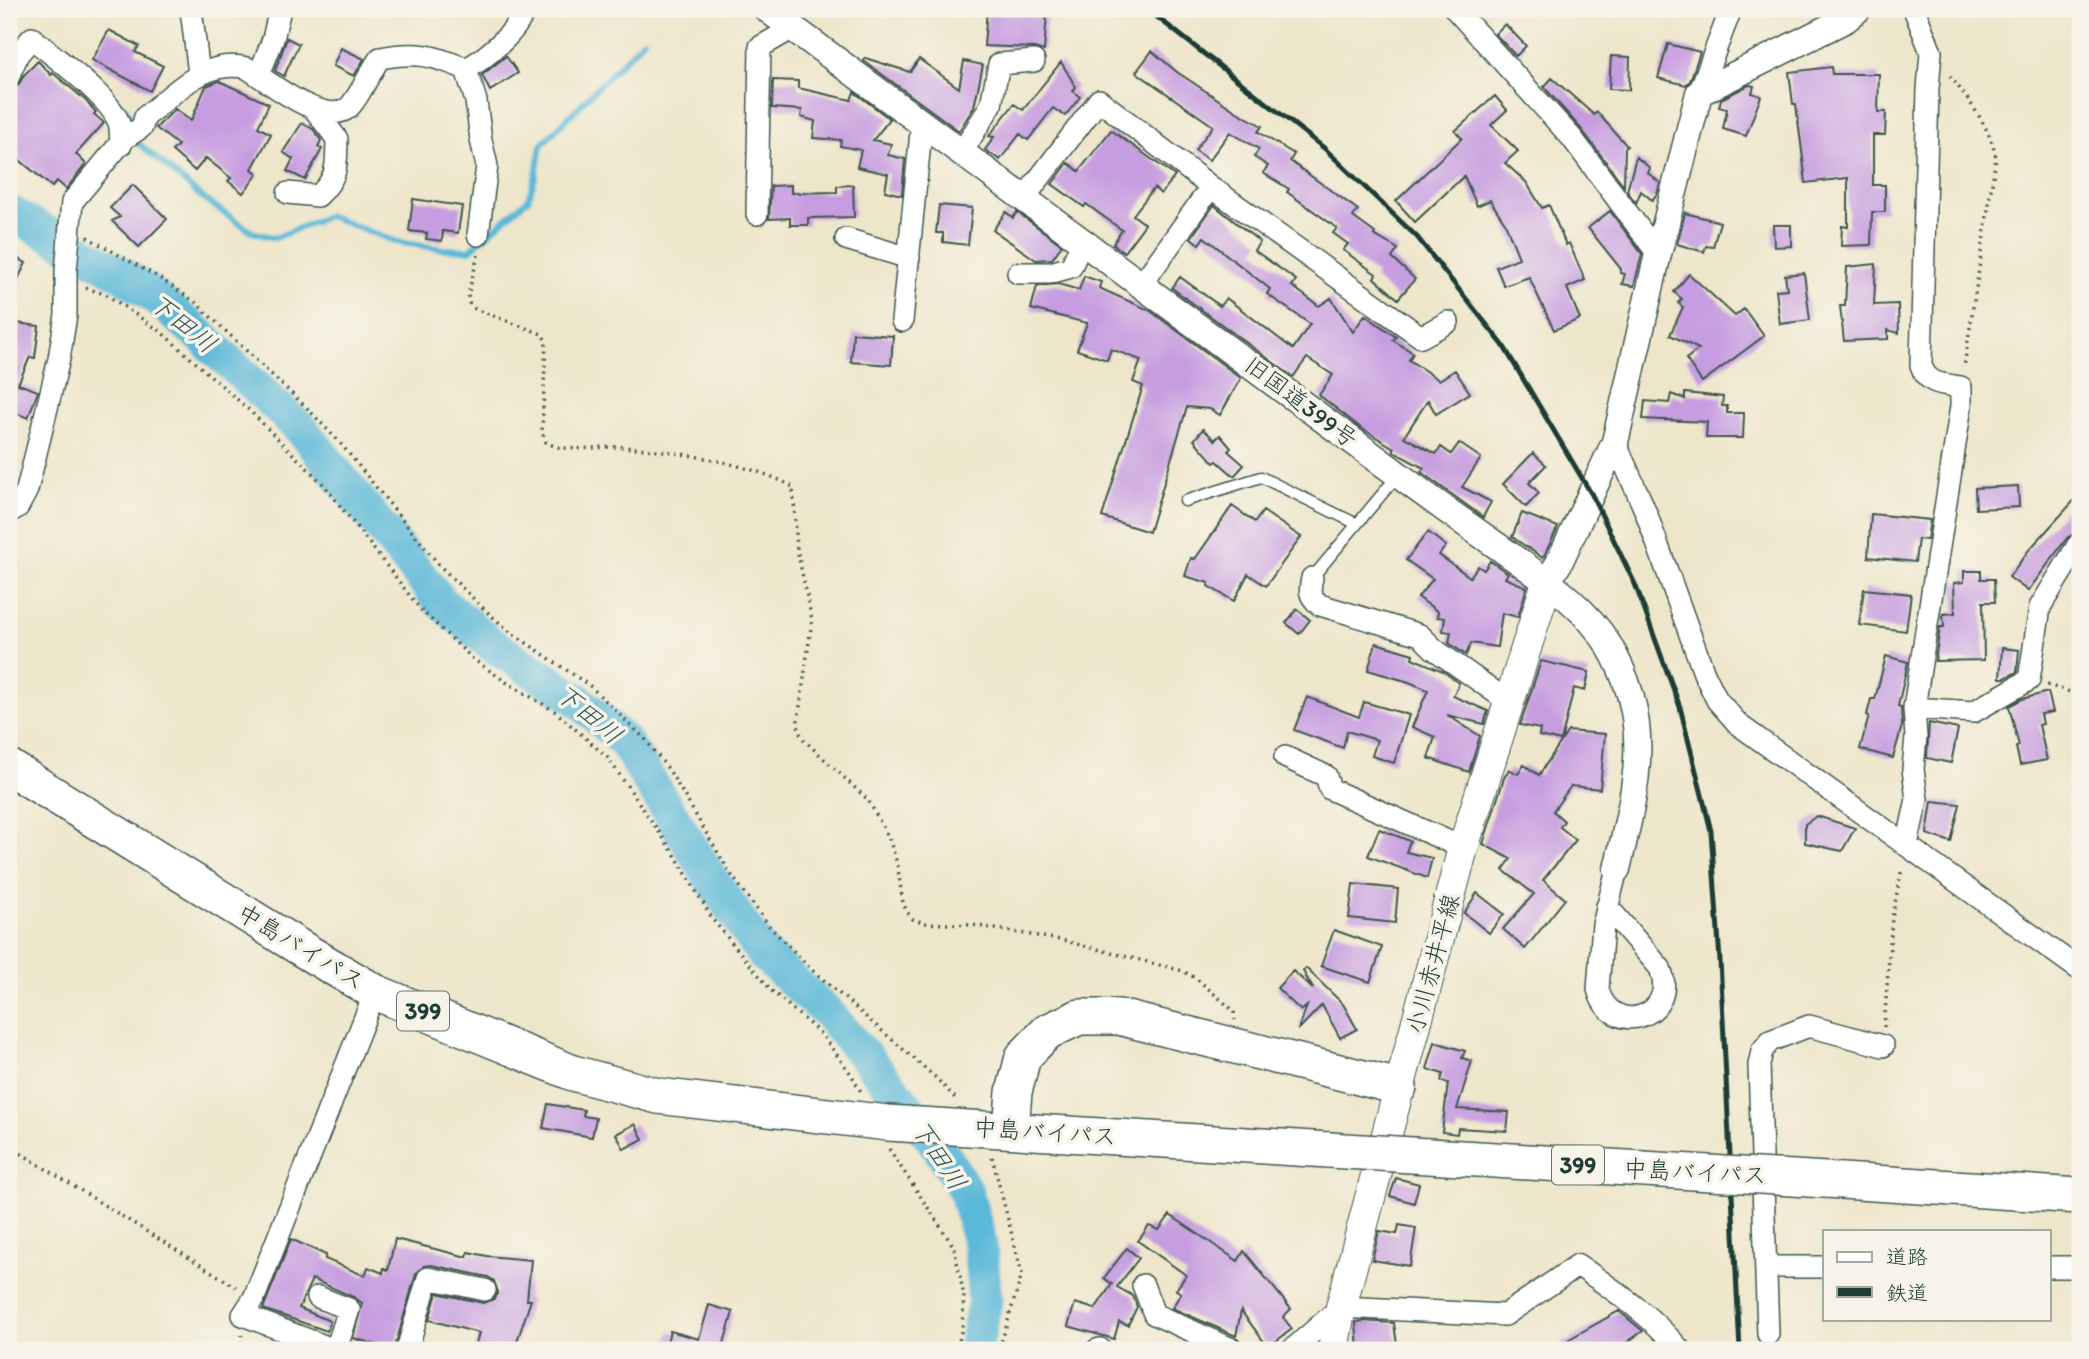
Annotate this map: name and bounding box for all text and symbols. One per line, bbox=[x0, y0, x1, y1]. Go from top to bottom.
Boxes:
water label: 下田川 bbox=[143, 286, 223, 360]
street label: 旧国道399号 bbox=[1239, 350, 1364, 454]
water label: 下田川 bbox=[549, 677, 629, 751]
street label: 小川赤井平線 bbox=[1400, 891, 1465, 1037]
street label: 中島バイパス bbox=[232, 897, 370, 996]
road number: 399 bbox=[397, 992, 449, 1030]
street label: 中島バイパス bbox=[972, 1112, 1118, 1151]
water label: 下田川 bbox=[904, 1114, 974, 1196]
road number: 399 bbox=[1552, 1146, 1604, 1184]
street label: 中島バイパス bbox=[1623, 1153, 1767, 1190]
legend bbox=[1823, 1230, 2050, 1320]
text: 道路 bbox=[1886, 1244, 1928, 1269]
text: 鉄道 bbox=[1886, 1280, 1928, 1305]

